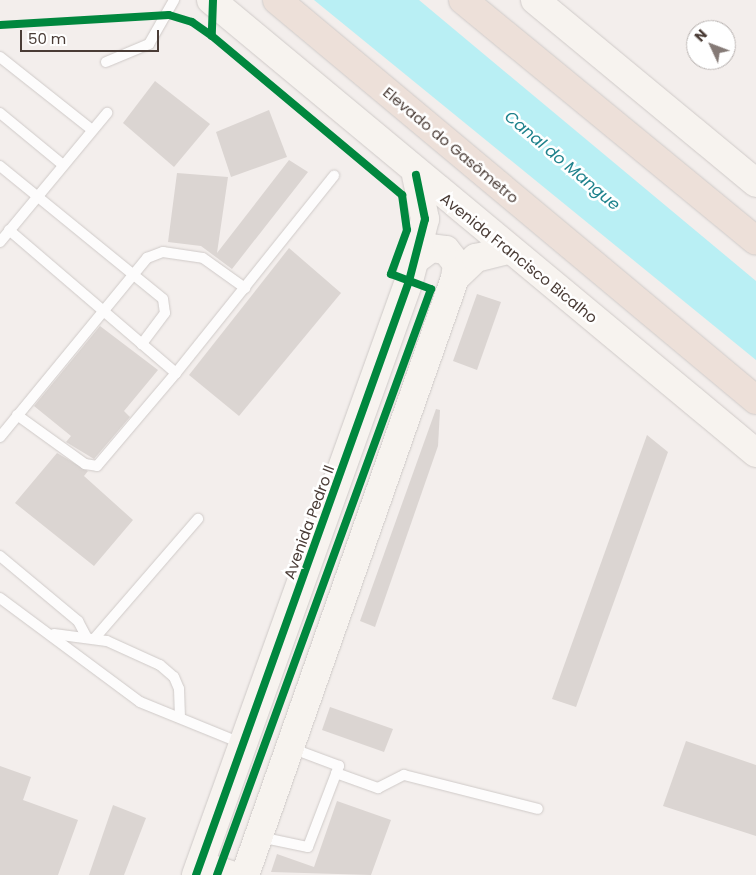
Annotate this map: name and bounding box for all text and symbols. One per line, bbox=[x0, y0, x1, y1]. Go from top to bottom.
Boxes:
scale bar bbox=[22, 20, 161, 52]
north arrow bbox=[686, 20, 736, 70]
text: N bbox=[690, 25, 712, 46]
text: 50 m bbox=[28, 28, 66, 49]
street label: Elevado do Gasômetro bbox=[380, 83, 522, 207]
water label: Canal do Mangue bbox=[500, 107, 624, 215]
street label: Avenida Francisco Bicalho bbox=[437, 189, 601, 327]
street label: Avenida Pedro II bbox=[280, 462, 338, 582]

